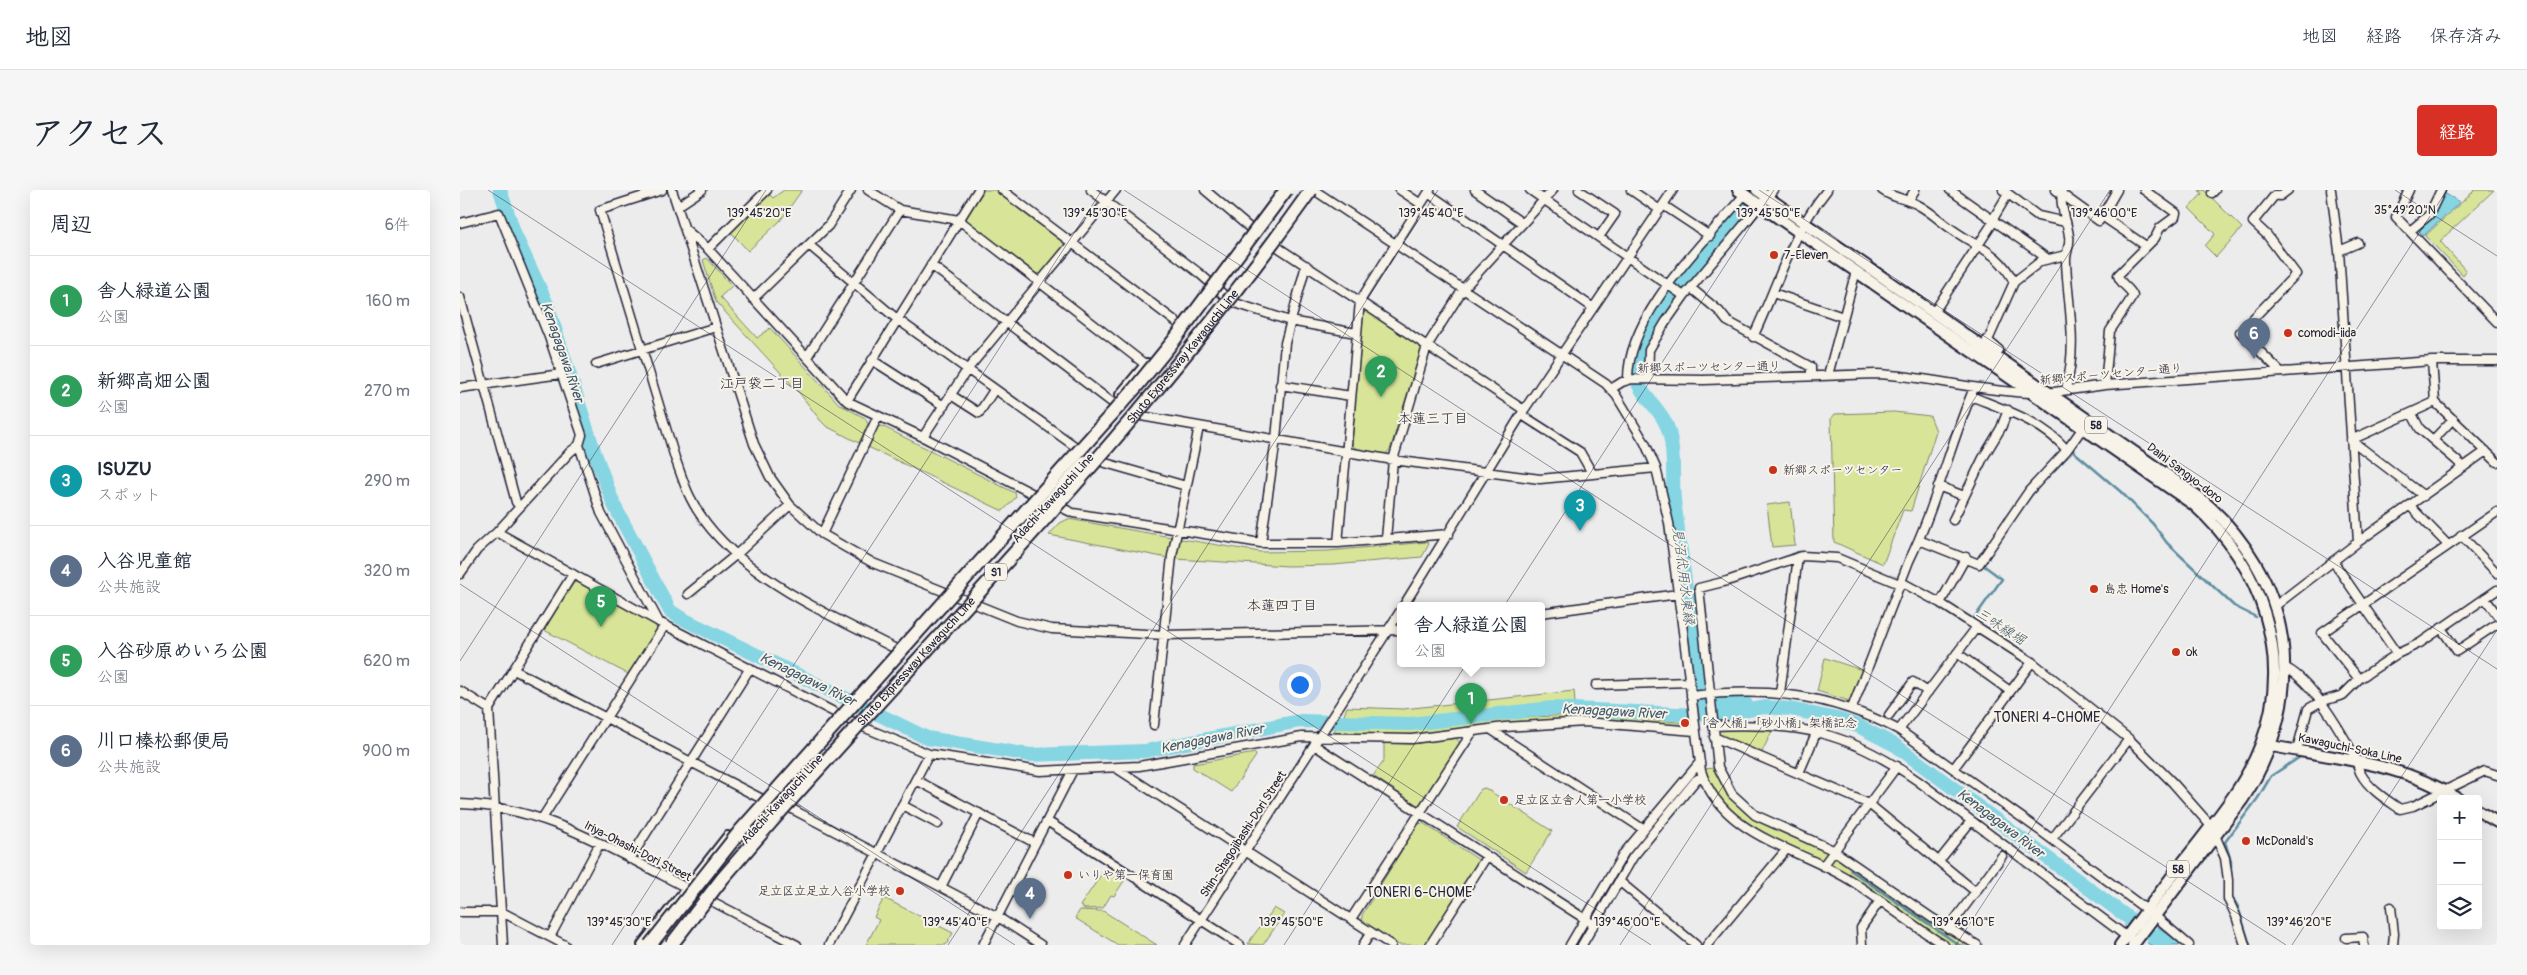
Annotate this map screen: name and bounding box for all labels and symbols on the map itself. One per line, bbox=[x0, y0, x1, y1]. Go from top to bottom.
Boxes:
text: 35°49'20"N bbox=[2374, 203, 2436, 218]
text: 139°45'20"E bbox=[727, 206, 791, 221]
text: 139°45'30"E bbox=[1063, 206, 1127, 221]
text: 139°45'40"E bbox=[1399, 206, 1463, 221]
text: 139°45'50"E bbox=[1736, 206, 1800, 221]
text: 139°46'00"E bbox=[2071, 206, 2137, 221]
place label: 7-Eleven bbox=[1784, 248, 1829, 263]
marker: 7-Eleven bbox=[1768, 249, 1780, 261]
street label: Shuto Expressway Kawaguchi Line bbox=[1124, 287, 1242, 427]
water label: Kenagagawa River bbox=[537, 300, 588, 406]
pin: 6 bbox=[2238, 318, 2270, 359]
place label: comodi-iida bbox=[2298, 326, 2357, 341]
marker: comodi-iida bbox=[2282, 327, 2294, 339]
pin: 2 bbox=[1365, 356, 1397, 397]
street label: 新郷スポーツセンター通り bbox=[1637, 359, 1781, 376]
street label: 新郷スポーツセンター通り bbox=[2039, 361, 2183, 388]
district label: 江戸袋二丁目 bbox=[720, 375, 804, 392]
district label: 本蓮三丁目 bbox=[1398, 410, 1468, 427]
road number: 58 bbox=[2085, 416, 2107, 434]
street label: Daini Sangyo-doro bbox=[2144, 440, 2226, 507]
street label: Adachi-Kawaguchi Line bbox=[1009, 451, 1097, 546]
place label: 新郷スポーツセンター bbox=[1783, 463, 1902, 478]
marker: 新郷スポーツセンター bbox=[1767, 464, 1779, 476]
pin: 3 bbox=[1564, 490, 1596, 531]
water label: 見沼代用水東縁 bbox=[1669, 526, 1698, 627]
road number: S1 bbox=[985, 564, 1007, 581]
place label: 島忠 Home's bbox=[2104, 582, 2169, 597]
marker: 島忠 Home's bbox=[2088, 583, 2100, 595]
pin: 5 bbox=[585, 586, 617, 627]
street label: Shuto Expressway Kawaguchi Line bbox=[854, 594, 979, 729]
district label: 本蓮四丁目 bbox=[1247, 597, 1317, 614]
water label: 三味線堀 bbox=[1973, 604, 2030, 649]
place label: ok bbox=[2186, 645, 2197, 660]
marker: ok bbox=[2170, 646, 2182, 658]
water label: Kenagagawa River bbox=[757, 649, 860, 711]
your location bbox=[1287, 672, 1313, 698]
pin: 1 bbox=[1455, 683, 1487, 724]
water label: Kenagagawa River bbox=[1561, 700, 1669, 723]
district label: TONERI 4-CHOME bbox=[1994, 709, 2100, 726]
place label: 「舎人橋」「砂小橋」架橋記念 bbox=[1695, 716, 1857, 731]
marker: 「舎人橋」「砂小橋」架橋記念 bbox=[1679, 717, 1691, 729]
water label: Kenagagawa River bbox=[1159, 720, 1267, 757]
street label: Kawaguchi-Soka Line bbox=[2297, 730, 2403, 767]
street label: Adachi-Kawaguchi Line bbox=[738, 752, 826, 847]
street label: Shin-Shagojibashi-Dori Street bbox=[1197, 768, 1290, 900]
water label: Kenagagawa River bbox=[1954, 785, 2049, 863]
place label: 足立区立舎人第一小学校 bbox=[1514, 793, 1646, 808]
marker: 足立区立舎人第一小学校 bbox=[1498, 794, 1510, 806]
street label: Iriya-Ohashi-Dori Street bbox=[582, 818, 694, 885]
place label: McDonald's bbox=[2256, 834, 2314, 849]
marker: McDonald's bbox=[2240, 835, 2252, 847]
road number: 58 bbox=[2167, 861, 2189, 878]
place label: いりや第一保育園 bbox=[1078, 868, 1174, 883]
marker: いりや第一保育園 bbox=[1062, 869, 1074, 881]
pin: 4 bbox=[1014, 878, 1046, 919]
place label: 足立区立足立入谷小学校 bbox=[758, 884, 890, 899]
district label: TONERI 6-CHOME bbox=[1366, 884, 1472, 901]
marker: 足立区立足立入谷小学校 bbox=[894, 885, 906, 897]
text: 139°45'30"E bbox=[587, 915, 651, 930]
text: 139°45'40"E bbox=[923, 915, 987, 930]
text: 139°45'50"E bbox=[1259, 915, 1323, 930]
text: 139°46'00"E bbox=[1594, 915, 1660, 930]
text: 139°46'10"E bbox=[1931, 915, 1995, 930]
text: 139°46'20"E bbox=[2266, 915, 2332, 930]

